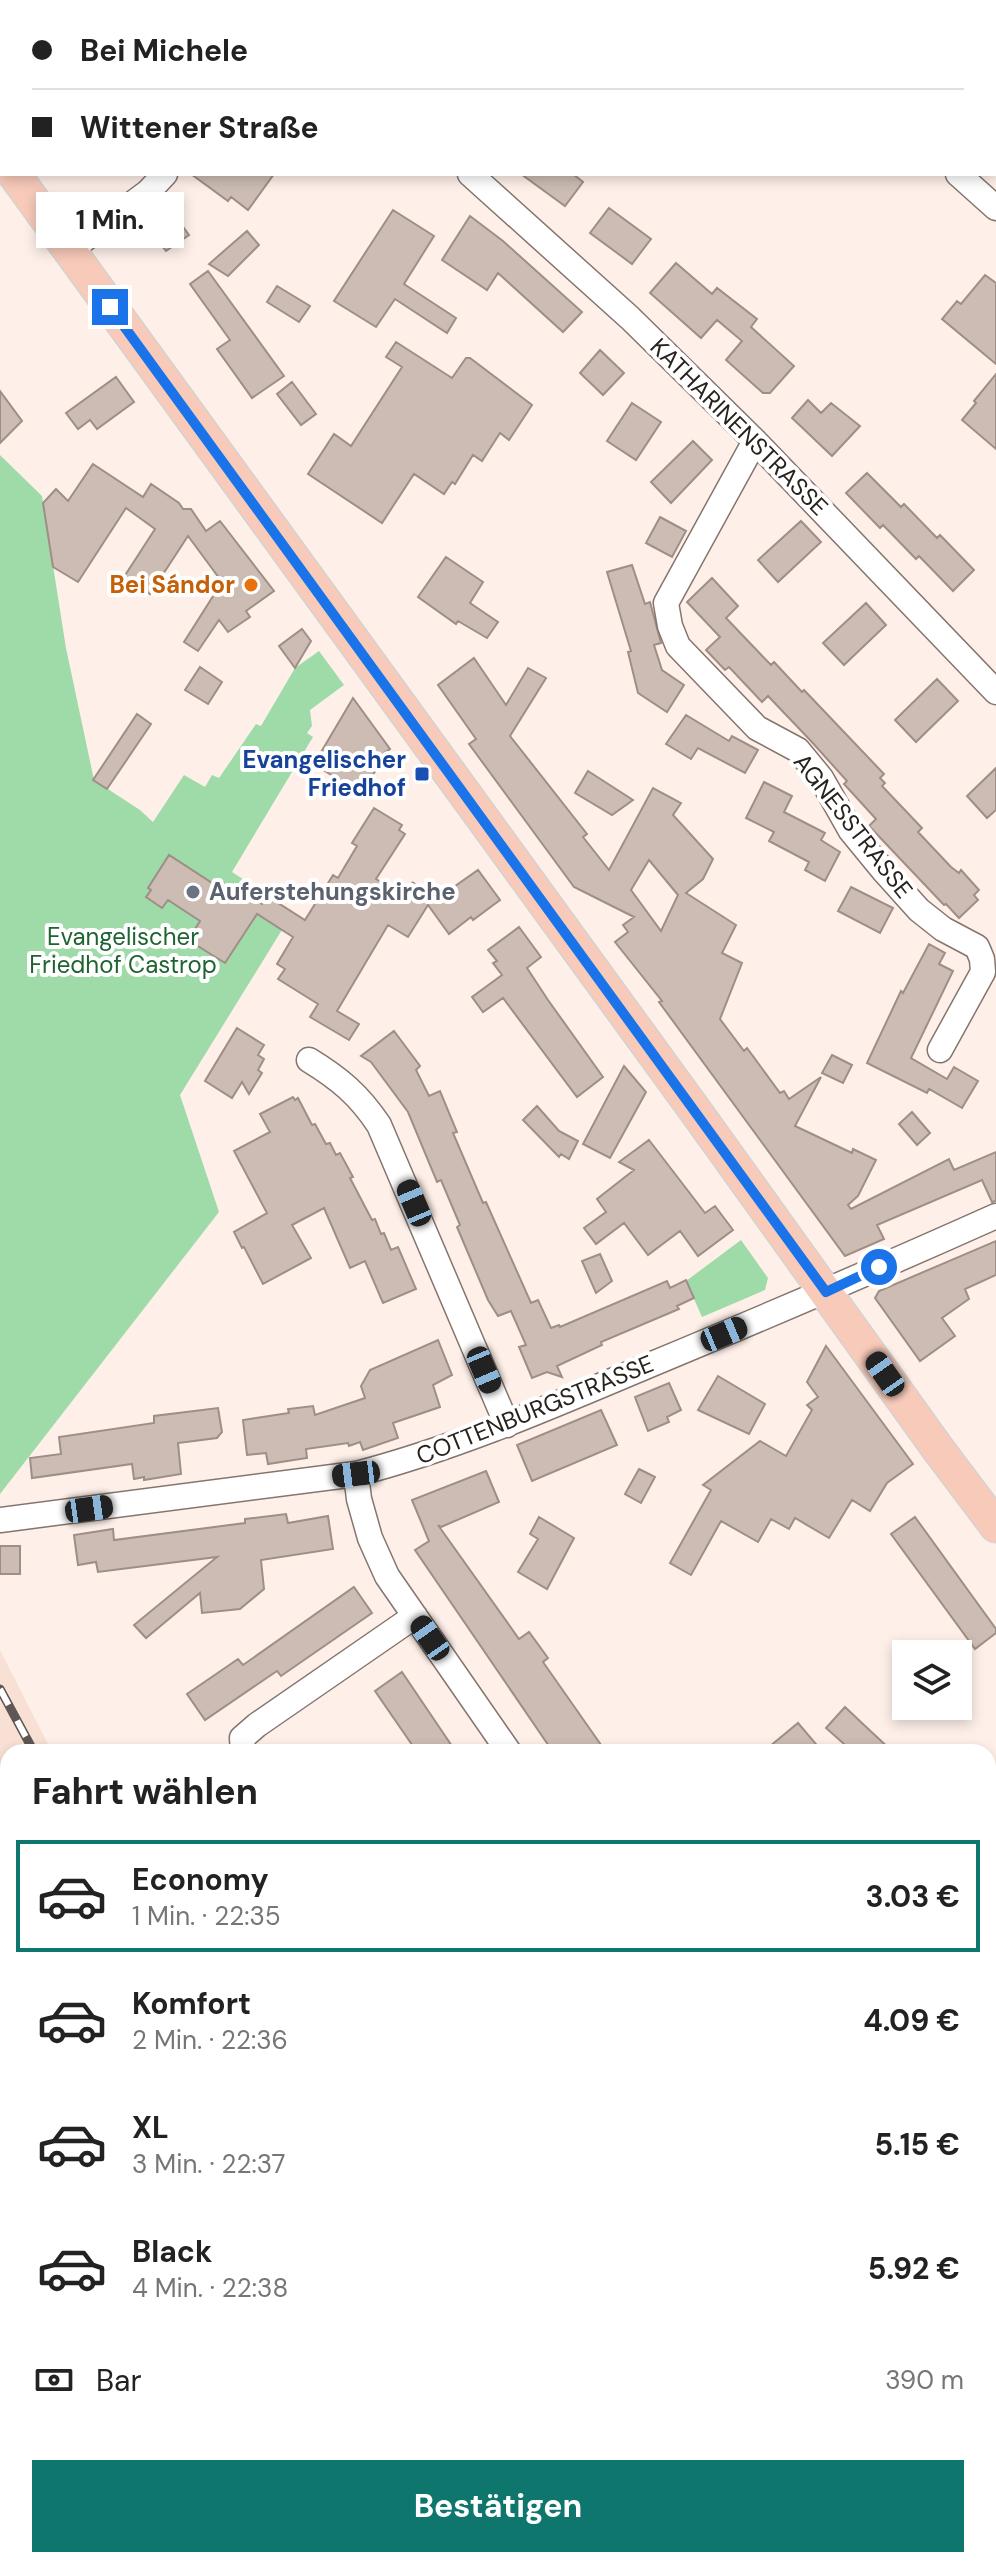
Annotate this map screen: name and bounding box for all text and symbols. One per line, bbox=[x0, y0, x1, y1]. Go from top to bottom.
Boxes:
text: Bei Michele bbox=[80, 31, 248, 70]
text: Wittener Straße bbox=[80, 108, 319, 147]
callout: 1 Min. bbox=[36, 191, 184, 247]
text: 1 Min. bbox=[76, 203, 144, 237]
route end bbox=[92, 289, 128, 325]
street label: KATHARINENSTRASSE bbox=[644, 331, 835, 522]
place label: Bei Sándor bbox=[109, 569, 235, 600]
marker: Bei Sándor bbox=[242, 576, 260, 594]
place label: Evangelischer Friedhof bbox=[243, 744, 406, 803]
street label: AGNESSTRASSE bbox=[787, 747, 920, 905]
marker: Evangelischer Friedhof bbox=[413, 765, 431, 783]
place label: Auferstehungskirche bbox=[209, 876, 456, 907]
marker: Auferstehungskirche bbox=[184, 883, 202, 901]
park label: Evangelischer Friedhof Castrop bbox=[29, 921, 217, 980]
car bbox=[394, 1176, 434, 1230]
route start bbox=[861, 1249, 897, 1285]
car bbox=[697, 1314, 751, 1354]
car bbox=[464, 1343, 504, 1397]
car bbox=[861, 1347, 909, 1401]
street label: COTTENBURGSTRASSE bbox=[412, 1348, 658, 1471]
car bbox=[331, 1459, 381, 1489]
car bbox=[64, 1494, 114, 1524]
car bbox=[406, 1611, 454, 1665]
map controls bbox=[892, 1640, 972, 1720]
button: layers bbox=[892, 1640, 972, 1720]
text: Fahrt wählen bbox=[32, 1768, 258, 1815]
icon: car bbox=[36, 1860, 108, 1932]
text: Economy bbox=[132, 1860, 269, 1899]
text: 3.03 € bbox=[866, 1877, 960, 1916]
text: 1 Min. · 22:35 bbox=[132, 1899, 281, 1933]
icon: car bbox=[36, 1984, 108, 2056]
text: Komfort bbox=[132, 1984, 251, 2023]
text: 4.09 € bbox=[863, 2001, 960, 2040]
text: 2 Min. · 22:36 bbox=[132, 2023, 288, 2057]
icon: car bbox=[36, 2108, 108, 2180]
text: XL bbox=[132, 2108, 169, 2147]
text: 5.15 € bbox=[874, 2125, 960, 2164]
text: 3 Min. · 22:37 bbox=[132, 2147, 285, 2181]
icon: car bbox=[36, 2232, 108, 2304]
text: Black bbox=[132, 2232, 212, 2271]
text: 5.92 € bbox=[868, 2249, 960, 2288]
text: 4 Min. · 22:38 bbox=[132, 2271, 288, 2305]
icon: cash bbox=[32, 2358, 76, 2402]
text: Bar bbox=[96, 2361, 142, 2400]
text: 390 m bbox=[885, 2363, 964, 2397]
button: Bestätigen bbox=[32, 2460, 964, 2552]

